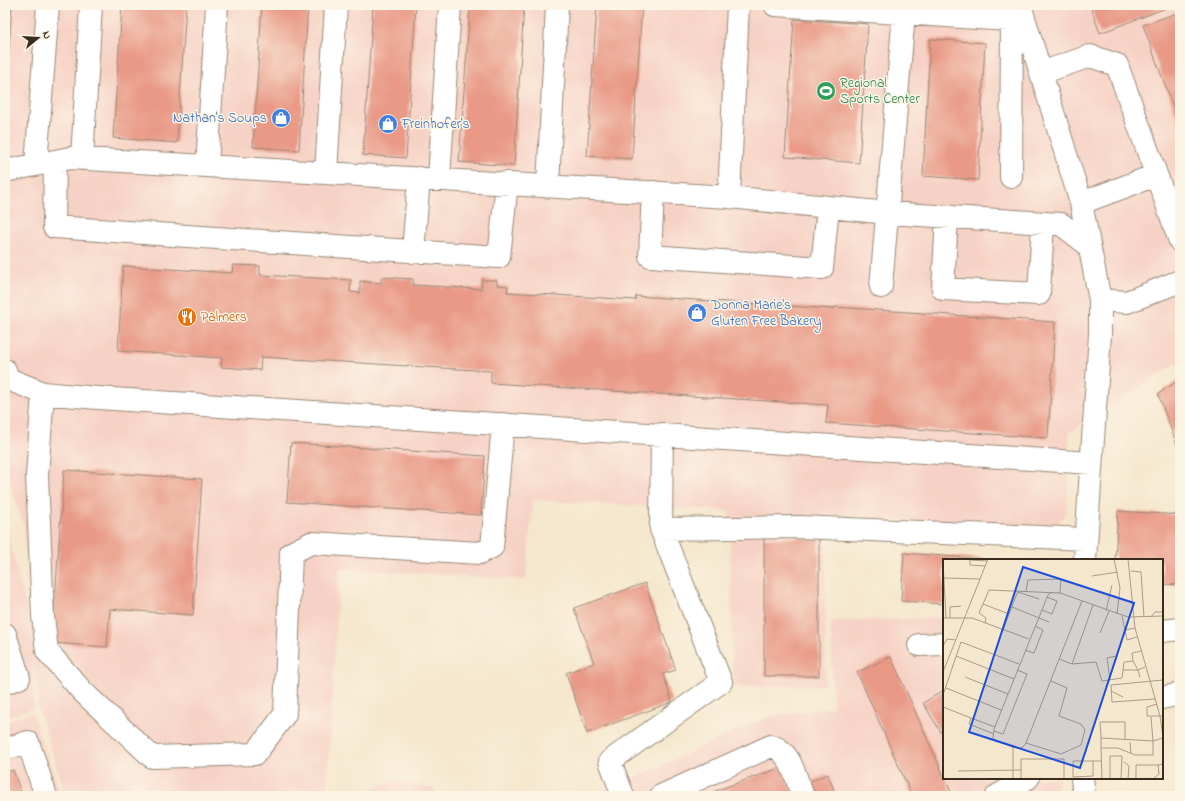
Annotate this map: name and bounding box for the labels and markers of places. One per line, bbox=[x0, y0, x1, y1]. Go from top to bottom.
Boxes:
place label: Regional Sports Center bbox=[840, 73, 920, 110]
sports icon: Regional Sports Center bbox=[815, 80, 837, 102]
shop icon: Nathan's Soups bbox=[270, 107, 292, 129]
place label: Nathan's Soups bbox=[173, 108, 267, 129]
shop icon: Freinhofer's bbox=[377, 113, 399, 135]
place label: Freinhofer's bbox=[401, 114, 470, 135]
place label: Donna Marie's Gluten Free Bakery bbox=[710, 295, 822, 333]
shop icon: Donna Marie's Gluten Free Bakery bbox=[686, 302, 708, 324]
restaurant icon: Palmers bbox=[176, 306, 198, 328]
place label: Palmers bbox=[201, 307, 247, 328]

